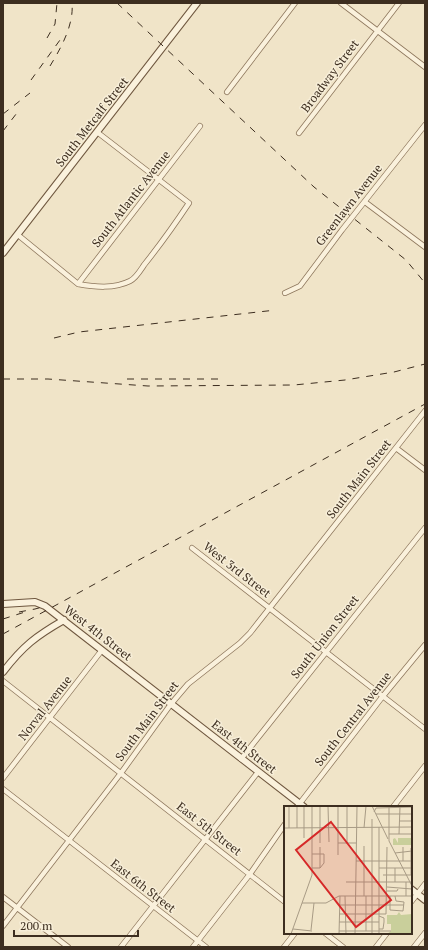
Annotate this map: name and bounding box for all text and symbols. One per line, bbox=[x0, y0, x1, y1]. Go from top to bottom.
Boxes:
street label: Broadway Street bbox=[297, 36, 362, 115]
street label: South Metcalf Street bbox=[52, 73, 132, 169]
street label: South Atlantic Avenue bbox=[88, 147, 173, 250]
street label: Greenlawn Avenue bbox=[312, 161, 385, 249]
street label: South Main Street bbox=[323, 436, 395, 521]
street label: West 3rd Street bbox=[201, 539, 275, 601]
street label: South Union Street bbox=[287, 592, 362, 681]
street label: West 4th Street bbox=[61, 601, 136, 664]
street label: South Central Avenue bbox=[311, 668, 394, 769]
street label: Norval Avenue bbox=[15, 672, 75, 743]
street label: South Main Street bbox=[112, 677, 182, 764]
street label: East 4th Street bbox=[209, 717, 280, 777]
street label: East 5th Street bbox=[174, 799, 245, 859]
inset map bbox=[284, 806, 412, 934]
street label: East 6th Street bbox=[108, 856, 179, 916]
scale bar bbox=[14, 912, 138, 938]
text: 200 m bbox=[20, 918, 53, 933]

